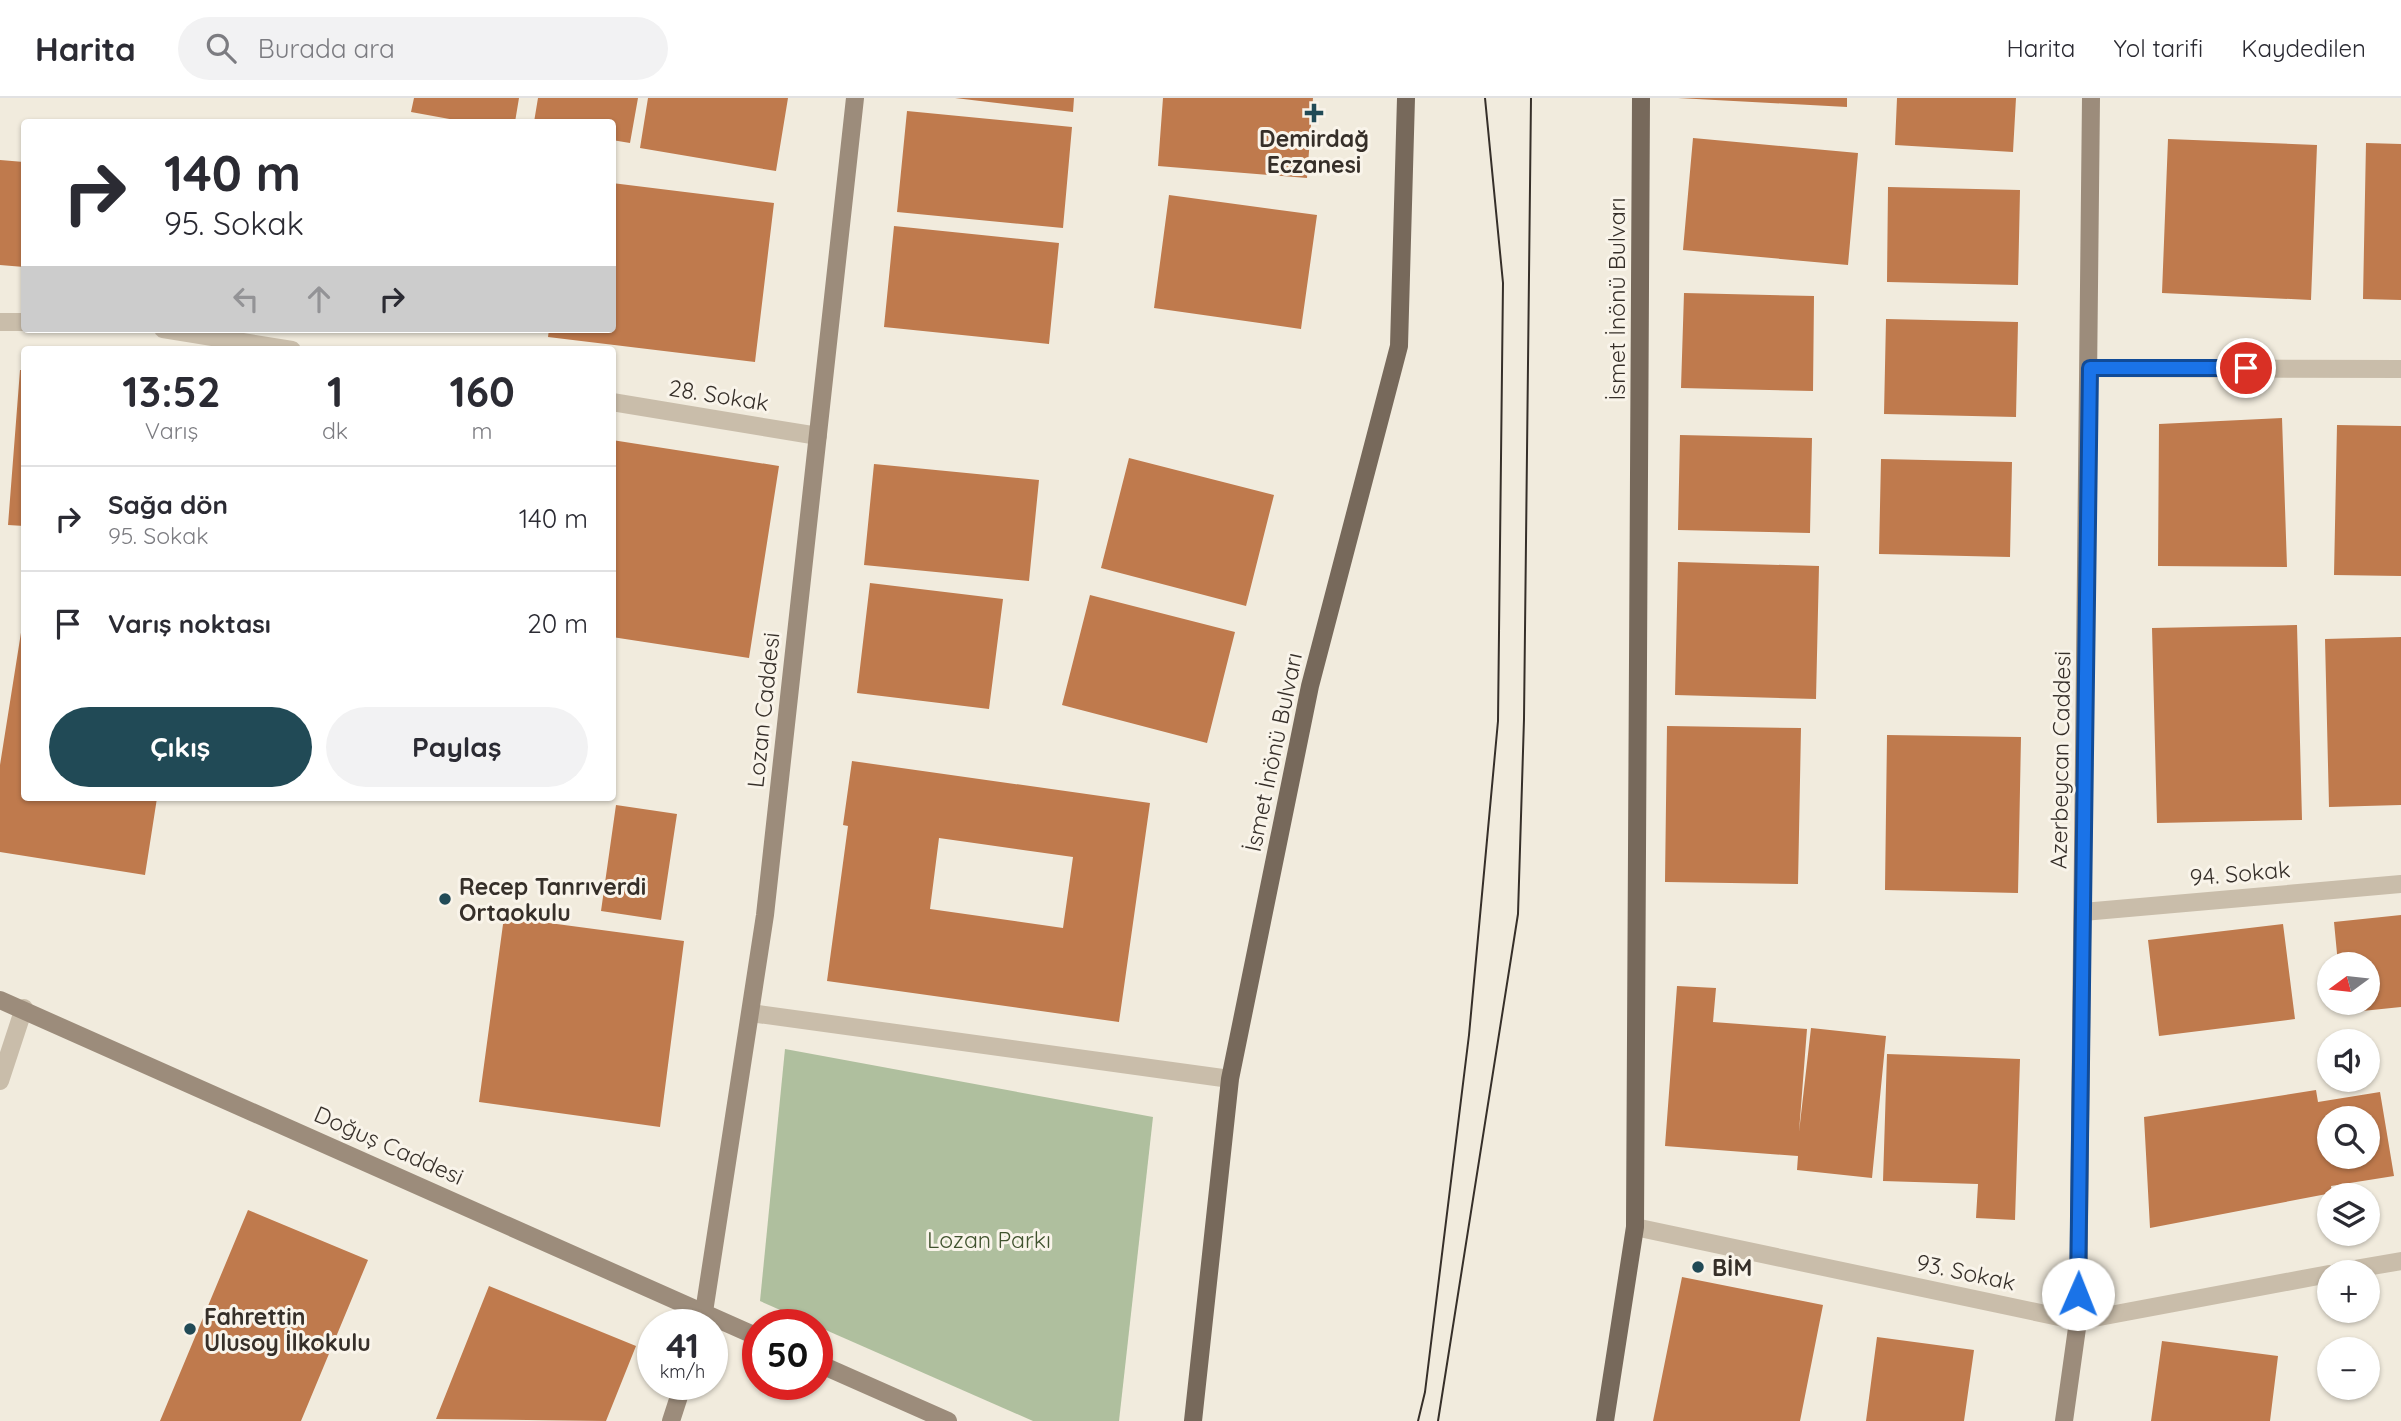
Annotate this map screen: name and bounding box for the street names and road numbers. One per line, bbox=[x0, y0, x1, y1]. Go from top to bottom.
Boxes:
street label: İsmet İnönü Bulvarı bbox=[1602, 198, 1631, 400]
street label: 28. Sokak bbox=[667, 373, 771, 417]
street label: Lozan Caddesi bbox=[740, 631, 786, 789]
street label: İsmet İnönü Bulvarı bbox=[1238, 650, 1308, 854]
street label: Azerbeycan Caddesi bbox=[2044, 651, 2076, 869]
street label: 94. Sokak bbox=[2189, 854, 2291, 892]
street label: Doğuş Caddesi bbox=[310, 1099, 468, 1191]
street label: 93. Sokak bbox=[1914, 1247, 2018, 1297]

